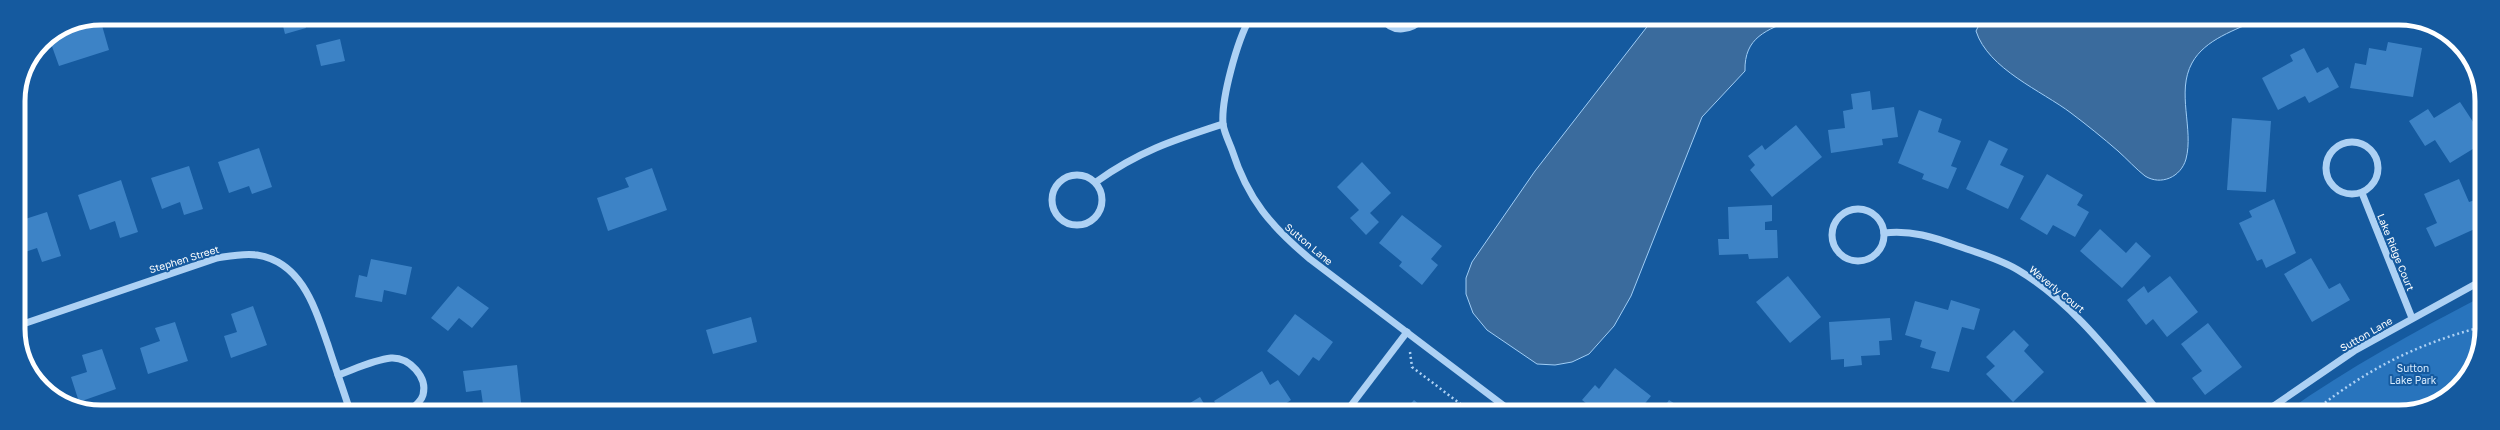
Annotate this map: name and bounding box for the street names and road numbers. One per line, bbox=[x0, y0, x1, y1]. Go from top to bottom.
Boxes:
street label: Lake Ridge Court bbox=[2375, 212, 2417, 292]
street label: Sutton Lane bbox=[1283, 221, 1335, 267]
street label: Stephen Street bbox=[148, 243, 220, 275]
street label: Waverly Court bbox=[2027, 263, 2087, 315]
street label: Sutton Lane bbox=[2338, 314, 2394, 354]

